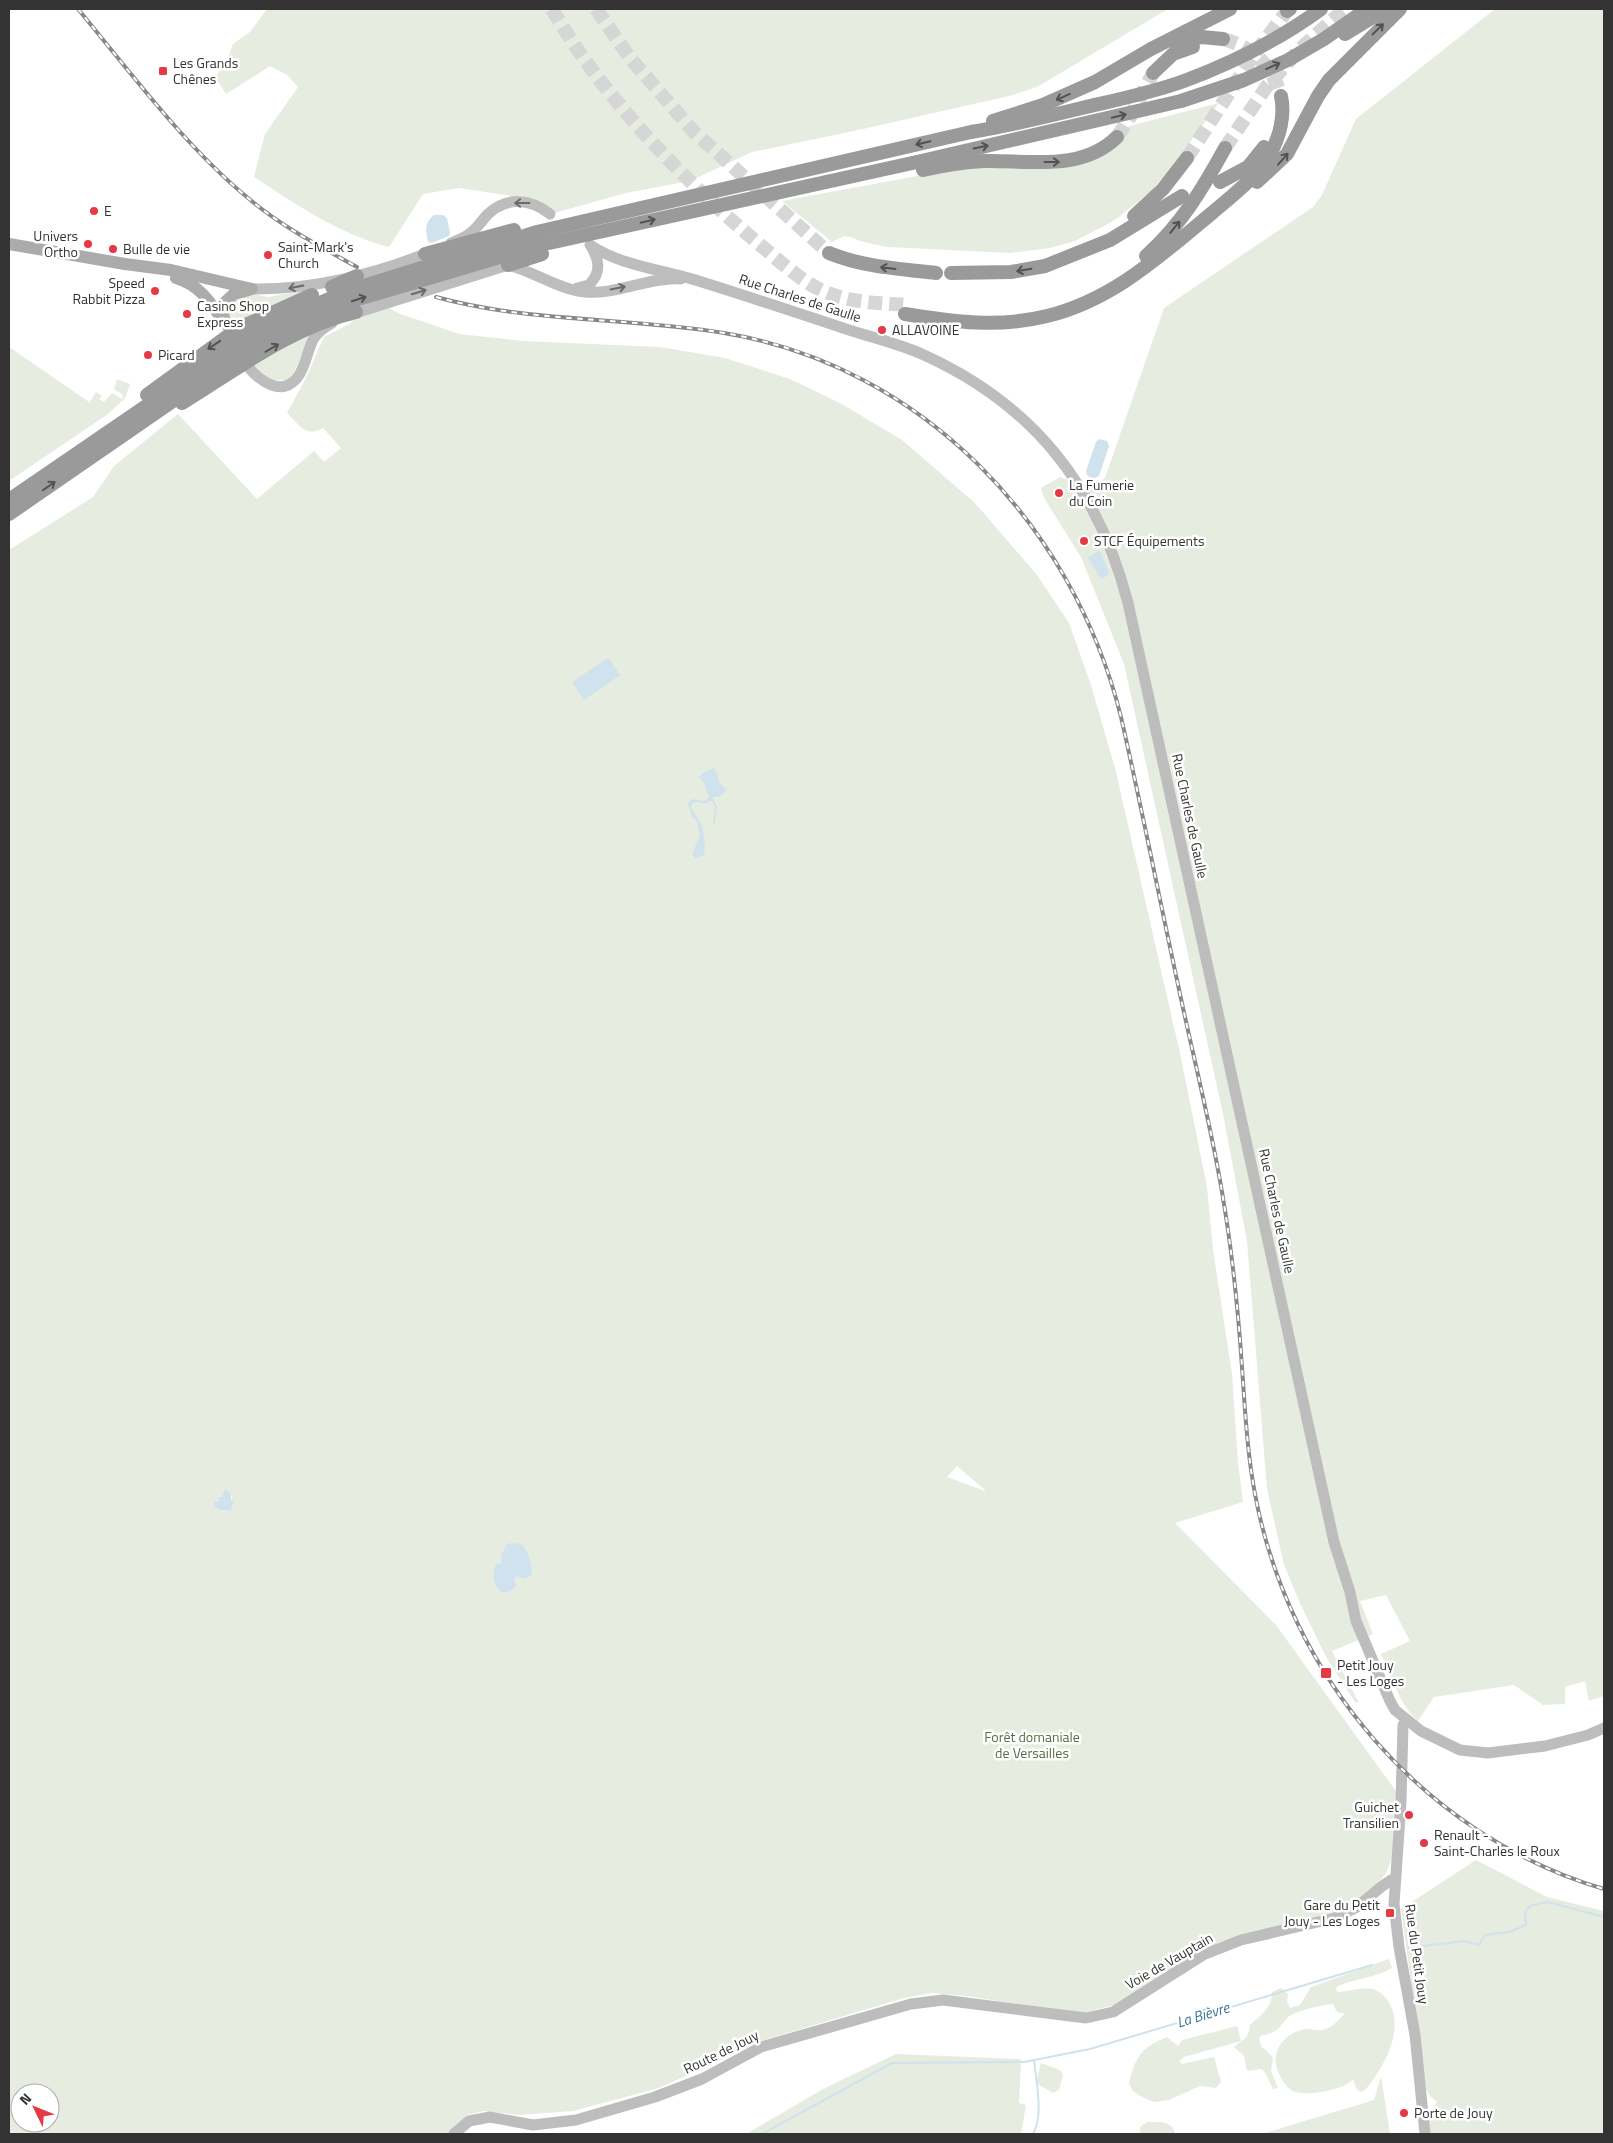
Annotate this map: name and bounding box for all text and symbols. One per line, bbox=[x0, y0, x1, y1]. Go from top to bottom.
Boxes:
one-way arrow bbox=[1372, 23, 1385, 35]
place label: Les Grands Chênes bbox=[173, 52, 238, 89]
one-way arrow bbox=[1265, 61, 1280, 71]
marker: Les Grands Chênes bbox=[157, 65, 169, 77]
one-way arrow bbox=[1056, 92, 1071, 102]
one-way arrow bbox=[1111, 111, 1127, 120]
one-way arrow bbox=[916, 139, 932, 149]
one-way arrow bbox=[973, 142, 989, 151]
one-way arrow bbox=[1277, 152, 1289, 165]
one-way arrow bbox=[1044, 157, 1060, 167]
one-way arrow bbox=[514, 198, 530, 208]
place label: E bbox=[104, 200, 112, 221]
marker: E bbox=[88, 205, 100, 217]
one-way arrow bbox=[640, 216, 656, 225]
one-way arrow bbox=[1169, 220, 1180, 233]
place label: Univers Ortho bbox=[33, 225, 78, 262]
place label: Saint-Mark's Church bbox=[278, 236, 354, 273]
marker: Univers Ortho bbox=[82, 238, 94, 250]
place label: Bulle de vie bbox=[123, 238, 190, 259]
marker: Bulle de vie bbox=[107, 243, 119, 255]
marker: Saint-Mark's Church bbox=[262, 249, 274, 261]
one-way arrow bbox=[880, 263, 896, 273]
one-way arrow bbox=[1016, 265, 1032, 275]
street label: Rue Charles de Gaulle bbox=[736, 268, 864, 327]
place label: Speed Rabbit Pizza bbox=[72, 272, 145, 309]
one-way arrow bbox=[288, 283, 304, 292]
one-way arrow bbox=[610, 283, 626, 292]
marker: Speed Rabbit Pizza bbox=[149, 285, 161, 297]
one-way arrow bbox=[411, 286, 427, 296]
one-way arrow bbox=[351, 293, 367, 303]
place label: Casino Shop Express bbox=[197, 295, 269, 332]
marker: Casino Shop Express bbox=[181, 308, 193, 320]
place label: ALLAVOINE bbox=[892, 319, 960, 340]
marker: ALLAVOINE bbox=[876, 324, 888, 336]
one-way arrow bbox=[207, 340, 221, 350]
one-way arrow bbox=[265, 343, 280, 353]
place label: Picard bbox=[158, 344, 195, 365]
marker: Picard bbox=[142, 349, 154, 361]
place label: La Fumerie du Coin bbox=[1069, 474, 1134, 511]
one-way arrow bbox=[42, 481, 56, 491]
marker: La Fumerie du Coin bbox=[1053, 487, 1065, 499]
place label: STCF Équipements bbox=[1094, 530, 1204, 551]
marker: STCF Équipements bbox=[1078, 535, 1090, 547]
street label: Rue Charles de Gaulle bbox=[1167, 751, 1214, 880]
street label: Rue Charles de Gaulle bbox=[1254, 1146, 1301, 1275]
place label: Petit Jouy - Les Loges bbox=[1337, 1654, 1404, 1691]
marker: Petit Jouy - Les Loges bbox=[1319, 1666, 1333, 1680]
park label: Forêt domaniale de Versailles bbox=[984, 1726, 1080, 1763]
place label: Guichet Transilien bbox=[1343, 1796, 1399, 1833]
marker: Guichet Transilien bbox=[1403, 1809, 1415, 1821]
place label: Renault - Saint-Charles le Roux bbox=[1434, 1824, 1560, 1861]
marker: Renault - Saint-Charles le Roux bbox=[1418, 1837, 1430, 1849]
place label: Gare du Petit Jouy - Les Loges bbox=[1284, 1894, 1380, 1931]
street label: Rue du Petit Jouy bbox=[1400, 1903, 1435, 2006]
marker: Gare du Petit Jouy - Les Loges bbox=[1384, 1907, 1396, 1919]
street label: Voie de Vauptain bbox=[1121, 1927, 1216, 1994]
water label: La Bièvre bbox=[1174, 1995, 1233, 2033]
street label: Route de Jouy bbox=[680, 2024, 762, 2079]
north arrow bbox=[10, 2083, 60, 2133]
text: N bbox=[14, 2088, 36, 2110]
place label: Porte de Jouy bbox=[1414, 2102, 1493, 2123]
marker: Porte de Jouy bbox=[1398, 2107, 1410, 2119]

